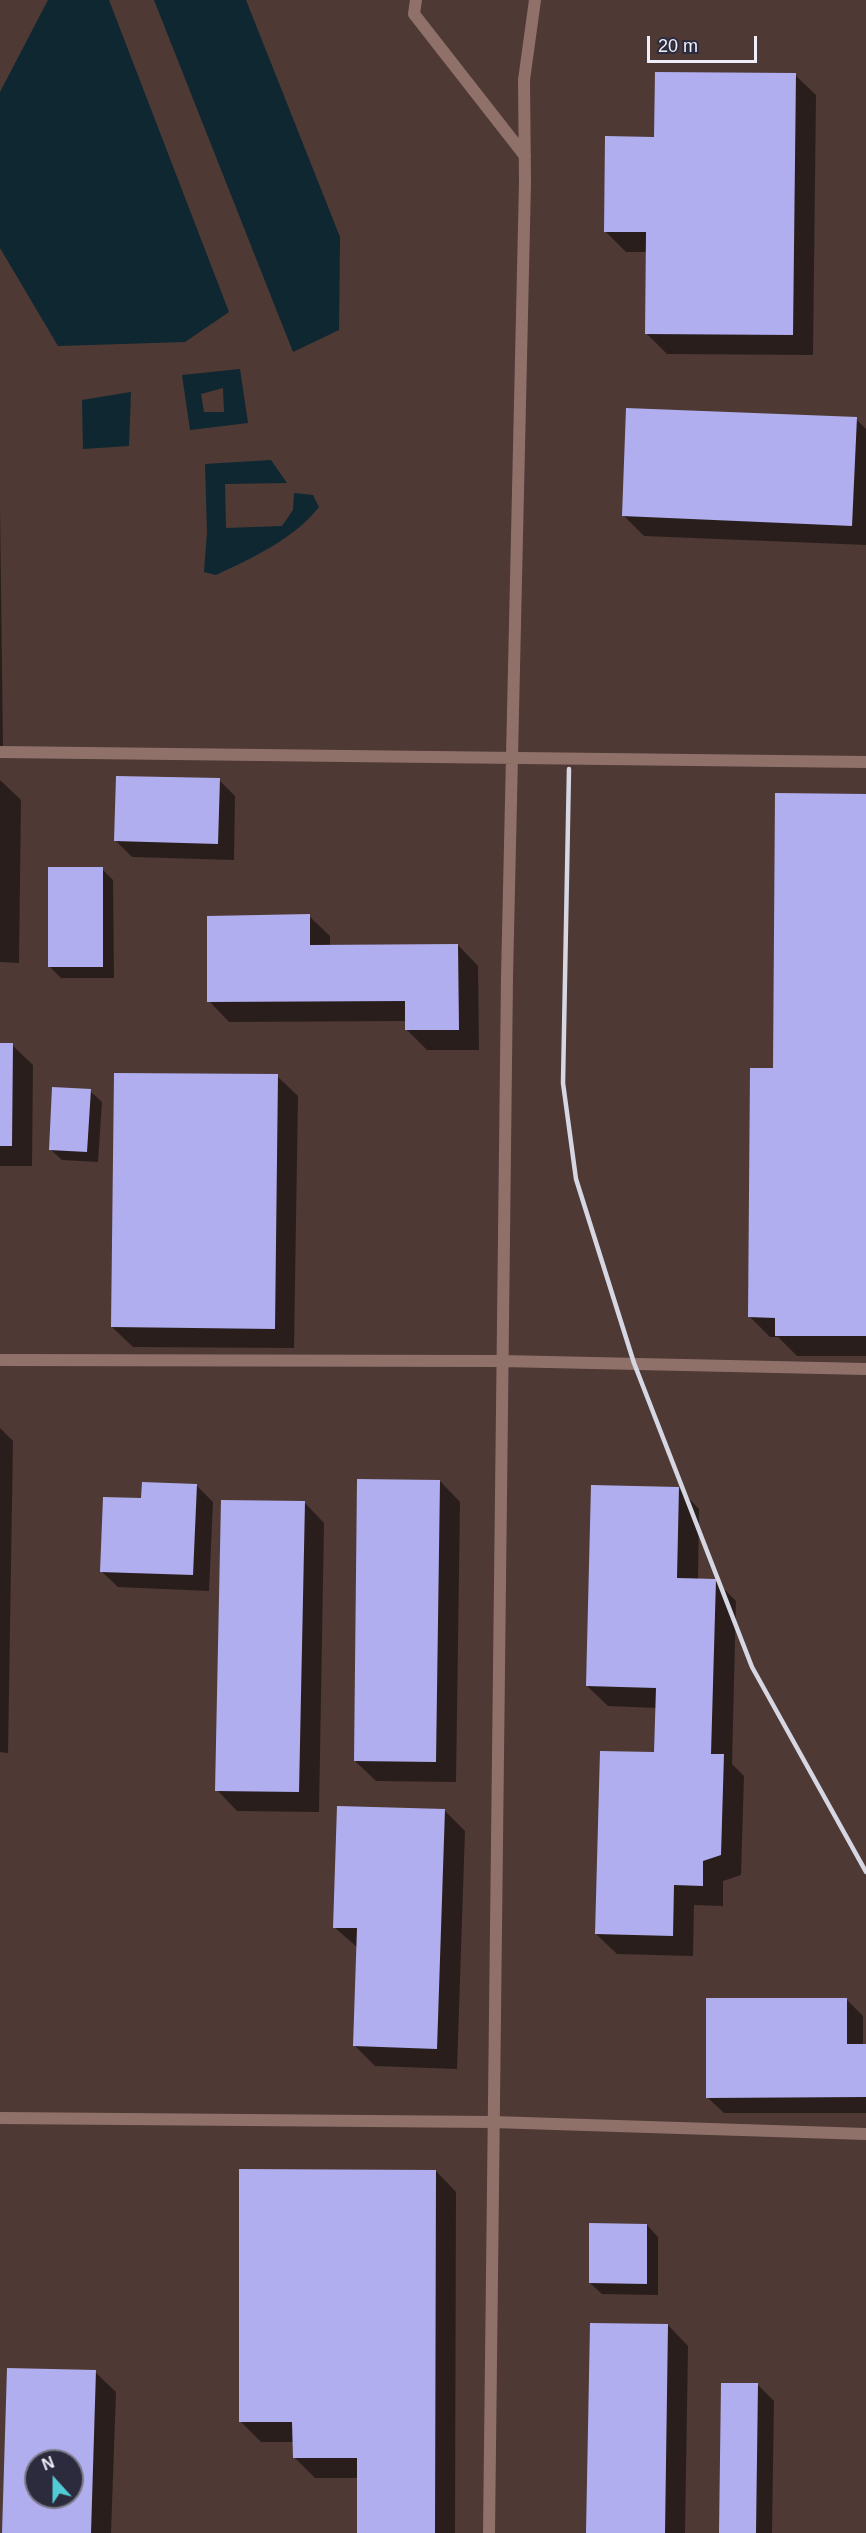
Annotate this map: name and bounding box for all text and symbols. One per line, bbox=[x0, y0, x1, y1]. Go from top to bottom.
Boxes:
scale bar bbox=[650, 24, 760, 62]
text: 20 m bbox=[658, 36, 698, 56]
north arrow bbox=[24, 2449, 84, 2509]
text: N bbox=[40, 2454, 57, 2474]

